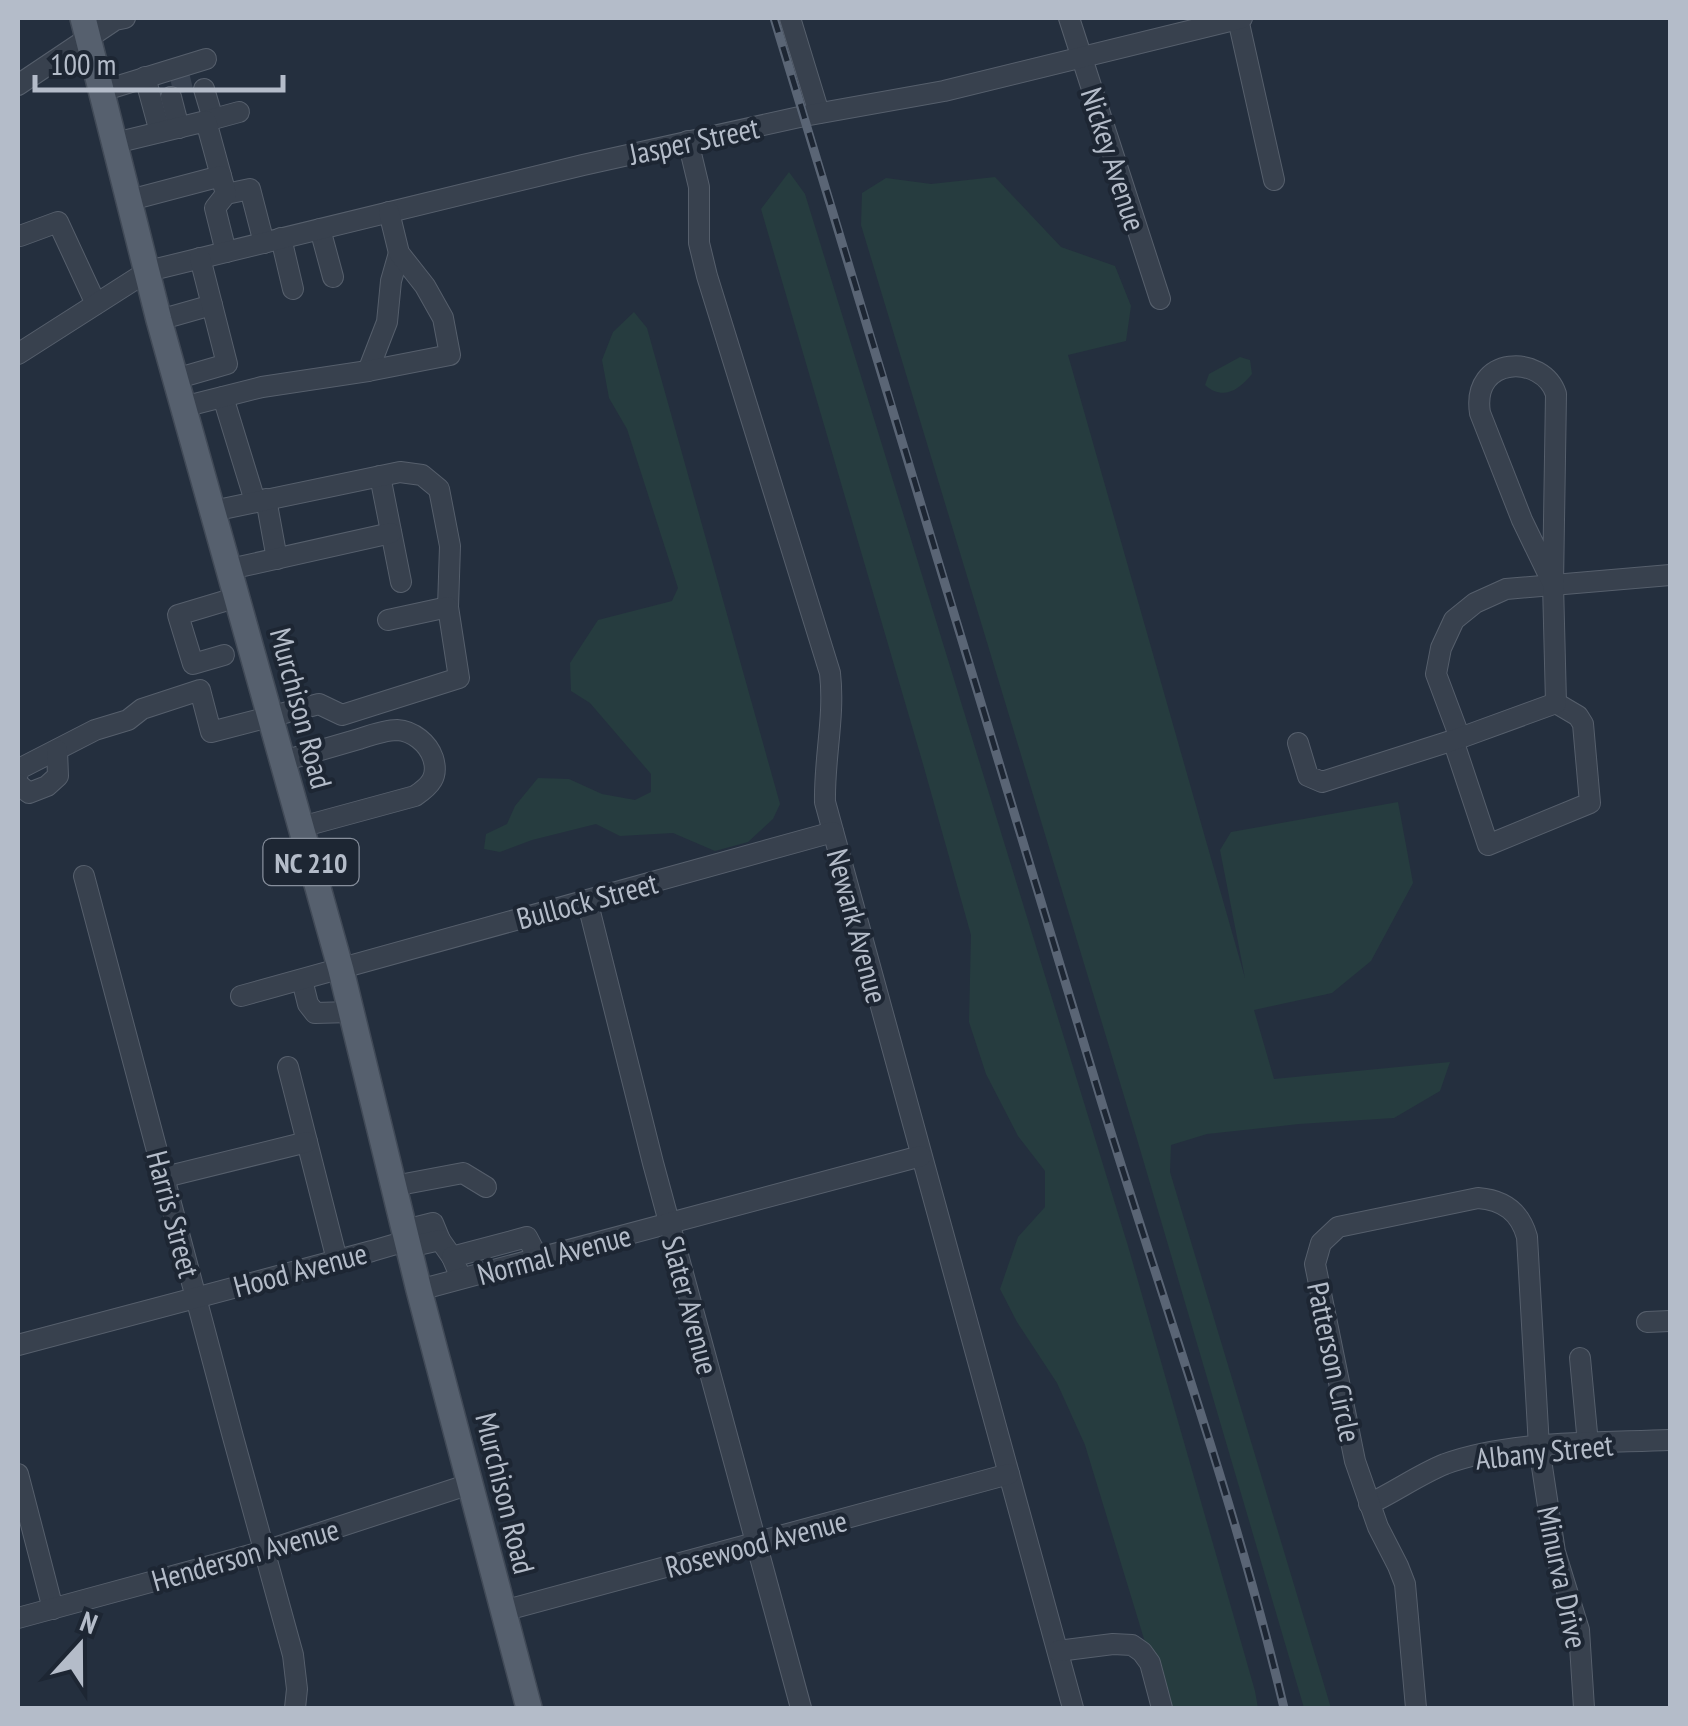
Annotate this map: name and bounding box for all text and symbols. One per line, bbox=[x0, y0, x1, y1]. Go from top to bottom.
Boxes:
scale bar bbox=[35, 30, 282, 92]
text: 100 m bbox=[50, 44, 116, 83]
street label: Nickey Avenue bbox=[1073, 82, 1155, 236]
street label: Jasper Street bbox=[625, 107, 763, 173]
street label: Murchison Road bbox=[262, 623, 342, 793]
road number: NC 210 bbox=[264, 839, 358, 885]
street label: Newark Avenue bbox=[819, 844, 897, 1008]
street label: Bullock Street bbox=[512, 862, 662, 937]
street label: Harris Street bbox=[138, 1146, 210, 1282]
street label: Normal Avenue bbox=[473, 1215, 635, 1293]
street label: Slater Avenue bbox=[654, 1231, 728, 1379]
street label: Hood Avenue bbox=[229, 1233, 371, 1305]
street label: Patterson Circle bbox=[1299, 1278, 1371, 1446]
street label: Murchison Road bbox=[467, 1408, 545, 1578]
street label: Albany Street bbox=[1473, 1424, 1616, 1478]
street label: Rosewood Avenue bbox=[661, 1500, 851, 1586]
street label: Minurva Drive bbox=[1529, 1502, 1597, 1652]
street label: Henderson Avenue bbox=[147, 1509, 343, 1599]
north arrow bbox=[30, 1596, 130, 1696]
text: N bbox=[75, 1602, 103, 1642]

